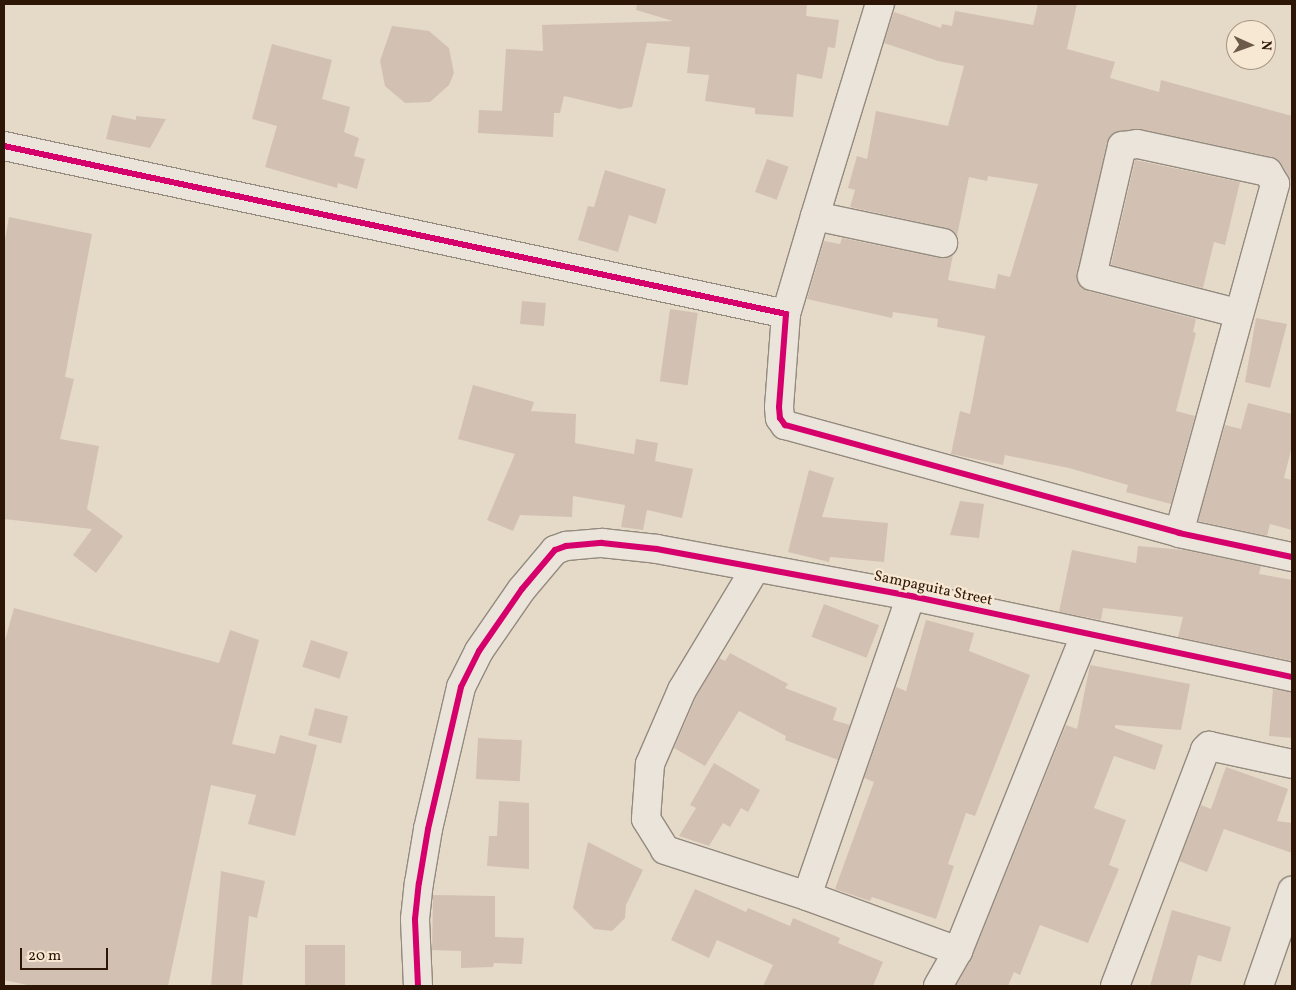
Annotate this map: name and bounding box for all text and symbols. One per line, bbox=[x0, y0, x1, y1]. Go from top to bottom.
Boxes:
north arrow bbox=[1226, 20, 1276, 70]
text: N bbox=[1256, 40, 1275, 51]
street label: Sampaguita Street bbox=[872, 568, 994, 610]
scale bar bbox=[22, 938, 110, 970]
text: 20 m bbox=[28, 946, 61, 967]

